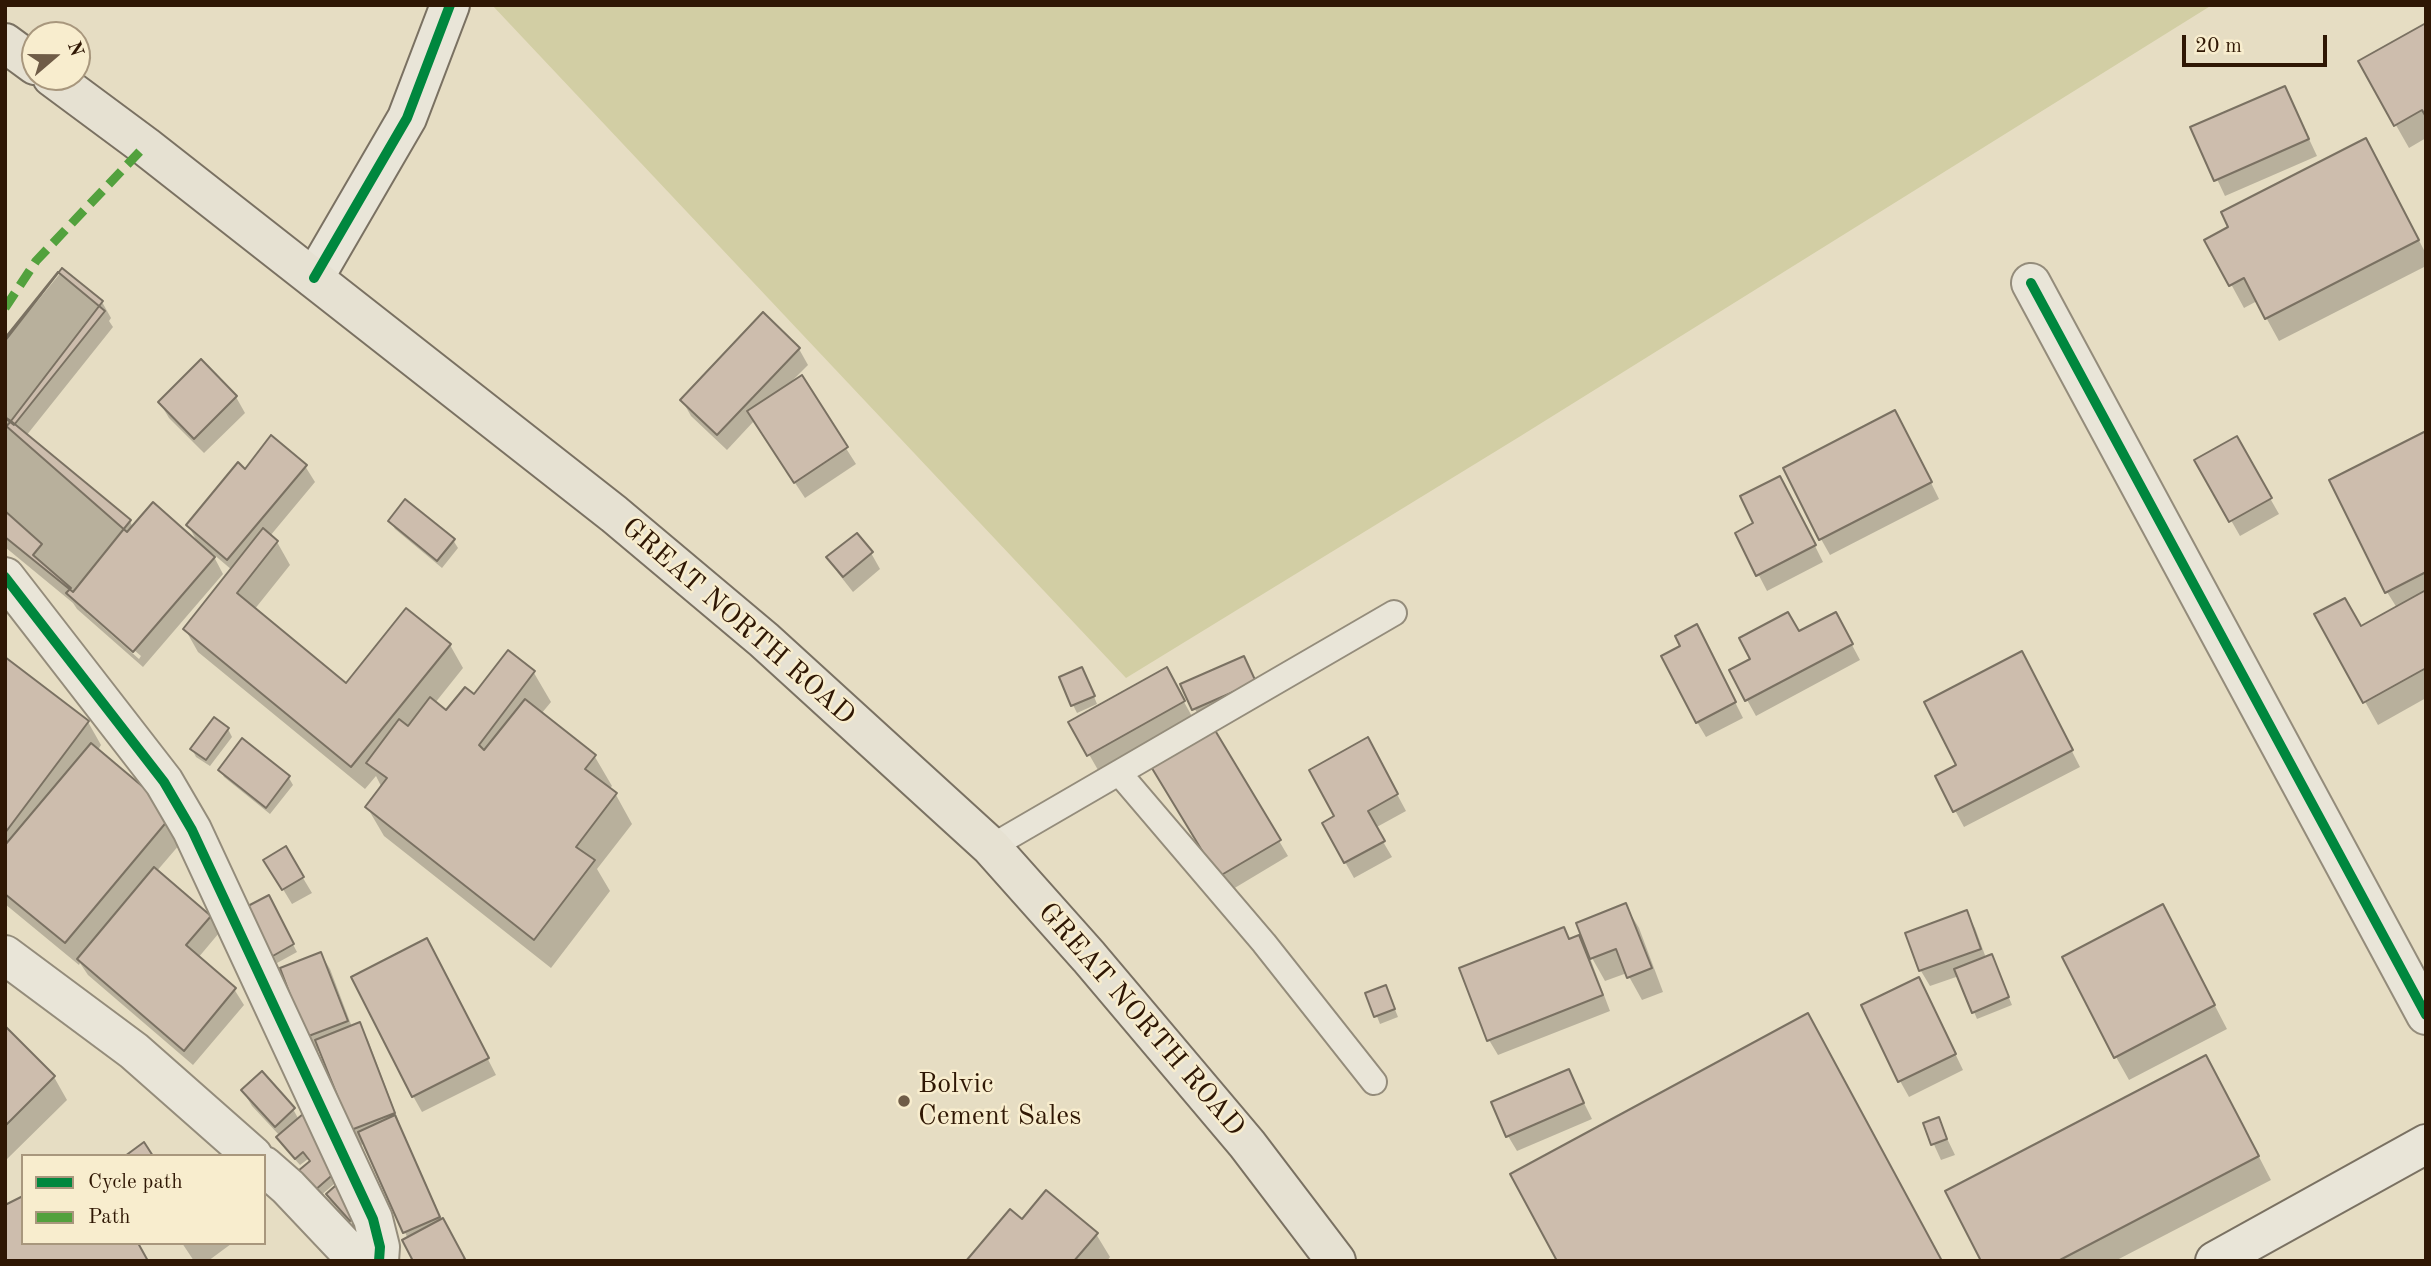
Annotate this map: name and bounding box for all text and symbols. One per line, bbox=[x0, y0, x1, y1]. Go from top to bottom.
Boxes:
north arrow bbox=[21, 21, 91, 91]
scale bar bbox=[2186, 21, 2331, 65]
text: 20 m bbox=[2195, 36, 2242, 57]
text: N bbox=[63, 39, 86, 59]
street label: GREAT NORTH ROAD bbox=[614, 511, 862, 733]
street label: GREAT NORTH ROAD bbox=[1030, 896, 1252, 1144]
place label: Bolvic Cement Sales bbox=[918, 1068, 1081, 1134]
marker: Bolvic Cement Sales bbox=[896, 1093, 912, 1109]
legend bbox=[21, 1154, 266, 1245]
text: Cycle path bbox=[88, 1172, 183, 1193]
text: Path bbox=[88, 1207, 131, 1228]

